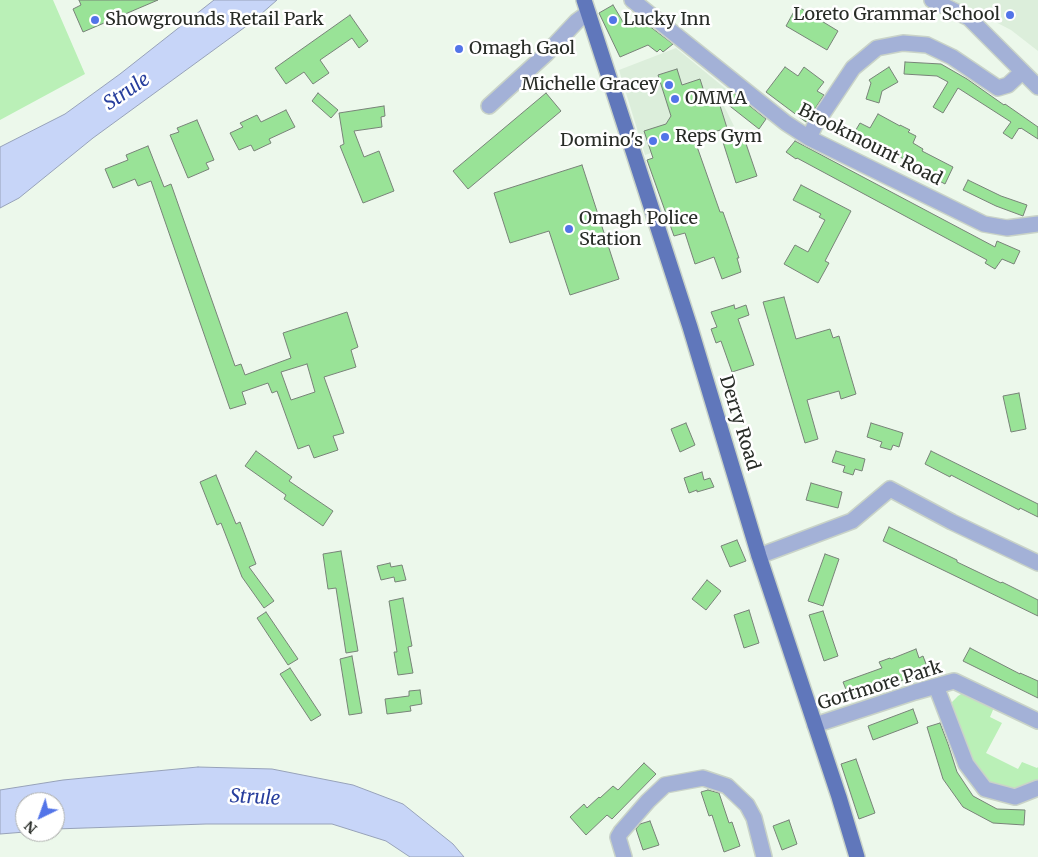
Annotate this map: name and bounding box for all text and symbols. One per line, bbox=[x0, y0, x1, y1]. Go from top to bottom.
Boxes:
place label: Loreto Grammar School bbox=[793, 4, 1000, 26]
place label: Showgrounds Retail Park bbox=[105, 9, 324, 31]
place label: Lucky Inn bbox=[623, 9, 710, 31]
marker: Loreto Grammar School bbox=[1004, 9, 1016, 21]
marker: Showgrounds Retail Park bbox=[89, 14, 101, 26]
marker: Lucky Inn bbox=[607, 14, 619, 26]
place label: Omagh Gaol bbox=[469, 38, 575, 60]
marker: Omagh Gaol bbox=[453, 43, 465, 55]
water label: Strule bbox=[100, 68, 154, 116]
place label: Michelle Gracey bbox=[521, 74, 659, 96]
marker: Michelle Gracey bbox=[663, 79, 675, 91]
place label: OMMA bbox=[685, 88, 747, 110]
marker: OMMA bbox=[669, 93, 681, 105]
street label: Brookmount Road bbox=[794, 99, 946, 191]
place label: Reps Gym bbox=[675, 126, 762, 148]
place label: Domino's bbox=[560, 130, 643, 152]
marker: Reps Gym bbox=[659, 131, 671, 143]
marker: Domino's bbox=[647, 135, 659, 147]
place label: Omagh Police Station bbox=[579, 208, 698, 250]
marker: Omagh Police Station bbox=[563, 223, 575, 235]
street label: Derry Road bbox=[714, 373, 764, 473]
street label: Gortmore Park bbox=[815, 657, 945, 715]
water label: Strule bbox=[229, 785, 281, 811]
north arrow bbox=[15, 792, 65, 842]
text: N bbox=[20, 817, 41, 838]

